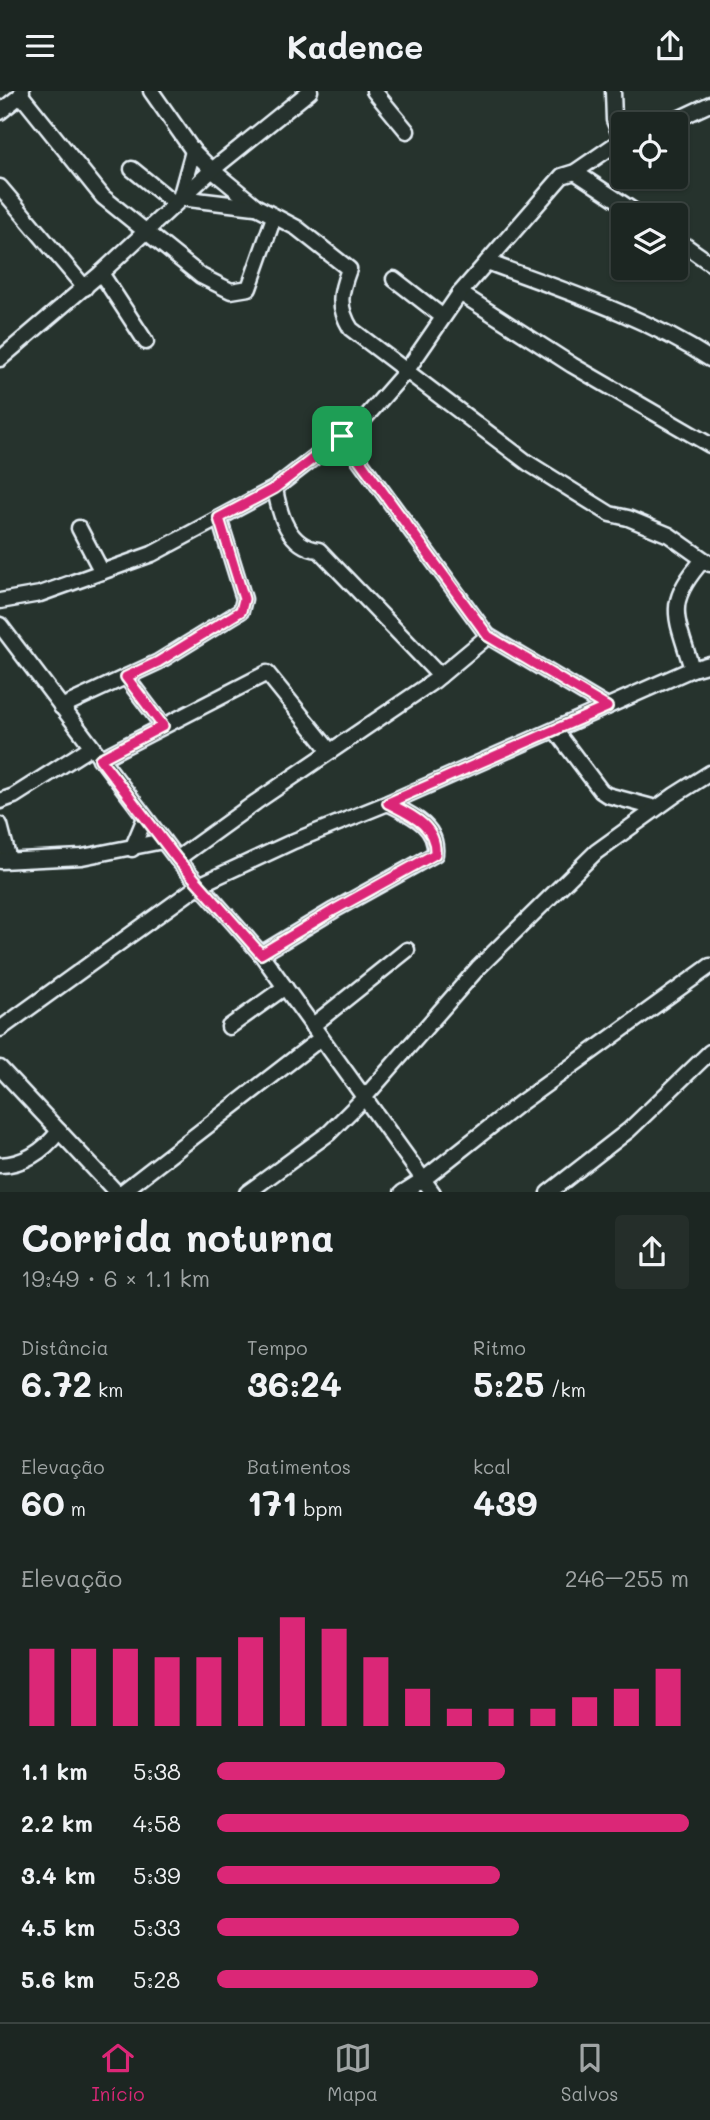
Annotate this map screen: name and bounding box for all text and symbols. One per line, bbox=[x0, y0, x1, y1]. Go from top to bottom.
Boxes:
text: Kadence bbox=[287, 25, 423, 67]
icon: menu bbox=[21, 27, 59, 65]
icon: share bbox=[651, 27, 689, 65]
map controls bbox=[611, 112, 688, 280]
button: locate bbox=[611, 112, 688, 189]
button: layers bbox=[611, 203, 688, 280]
pin bbox=[312, 406, 372, 466]
icon: arrive bbox=[323, 417, 361, 455]
text: Corrida noturna bbox=[21, 1212, 334, 1262]
button: share bbox=[615, 1215, 689, 1289]
text: 19:49 · 6 × 1.1 km bbox=[21, 1263, 210, 1293]
text: Distância bbox=[21, 1335, 109, 1360]
text: Tempo bbox=[247, 1335, 307, 1360]
text: Ritmo bbox=[473, 1335, 526, 1360]
text: 6.72 bbox=[21, 1360, 92, 1406]
text: 36:24 bbox=[247, 1360, 342, 1406]
text: 5:25 bbox=[473, 1360, 545, 1406]
text: km bbox=[92, 1377, 123, 1402]
text: /km bbox=[545, 1377, 586, 1402]
text: Elevação bbox=[21, 1454, 105, 1479]
text: Batimentos bbox=[247, 1454, 351, 1479]
text: kcal bbox=[473, 1454, 511, 1479]
text: 60 bbox=[21, 1479, 65, 1525]
text: 171 bbox=[247, 1479, 298, 1525]
text: 439 bbox=[473, 1479, 537, 1525]
text: m bbox=[65, 1496, 86, 1521]
text: bpm bbox=[298, 1496, 343, 1521]
text: Elevação bbox=[21, 1563, 122, 1593]
text: 246–255 m bbox=[565, 1563, 689, 1593]
text: 1.1 km bbox=[21, 1756, 87, 1786]
text: 5:38 bbox=[133, 1756, 181, 1786]
text: 2.2 km bbox=[21, 1808, 93, 1838]
text: 4:58 bbox=[133, 1808, 181, 1838]
text: 3.4 km bbox=[21, 1860, 95, 1890]
text: 5:39 bbox=[133, 1860, 181, 1890]
text: 4.5 km bbox=[21, 1912, 95, 1942]
text: 5:33 bbox=[133, 1912, 181, 1942]
text: 5.6 km bbox=[21, 1964, 94, 1994]
text: 5:28 bbox=[133, 1964, 180, 1994]
tab: Início bbox=[91, 2039, 144, 2106]
tab: Mapa bbox=[327, 2039, 378, 2106]
tab: Salvos bbox=[561, 2039, 619, 2106]

